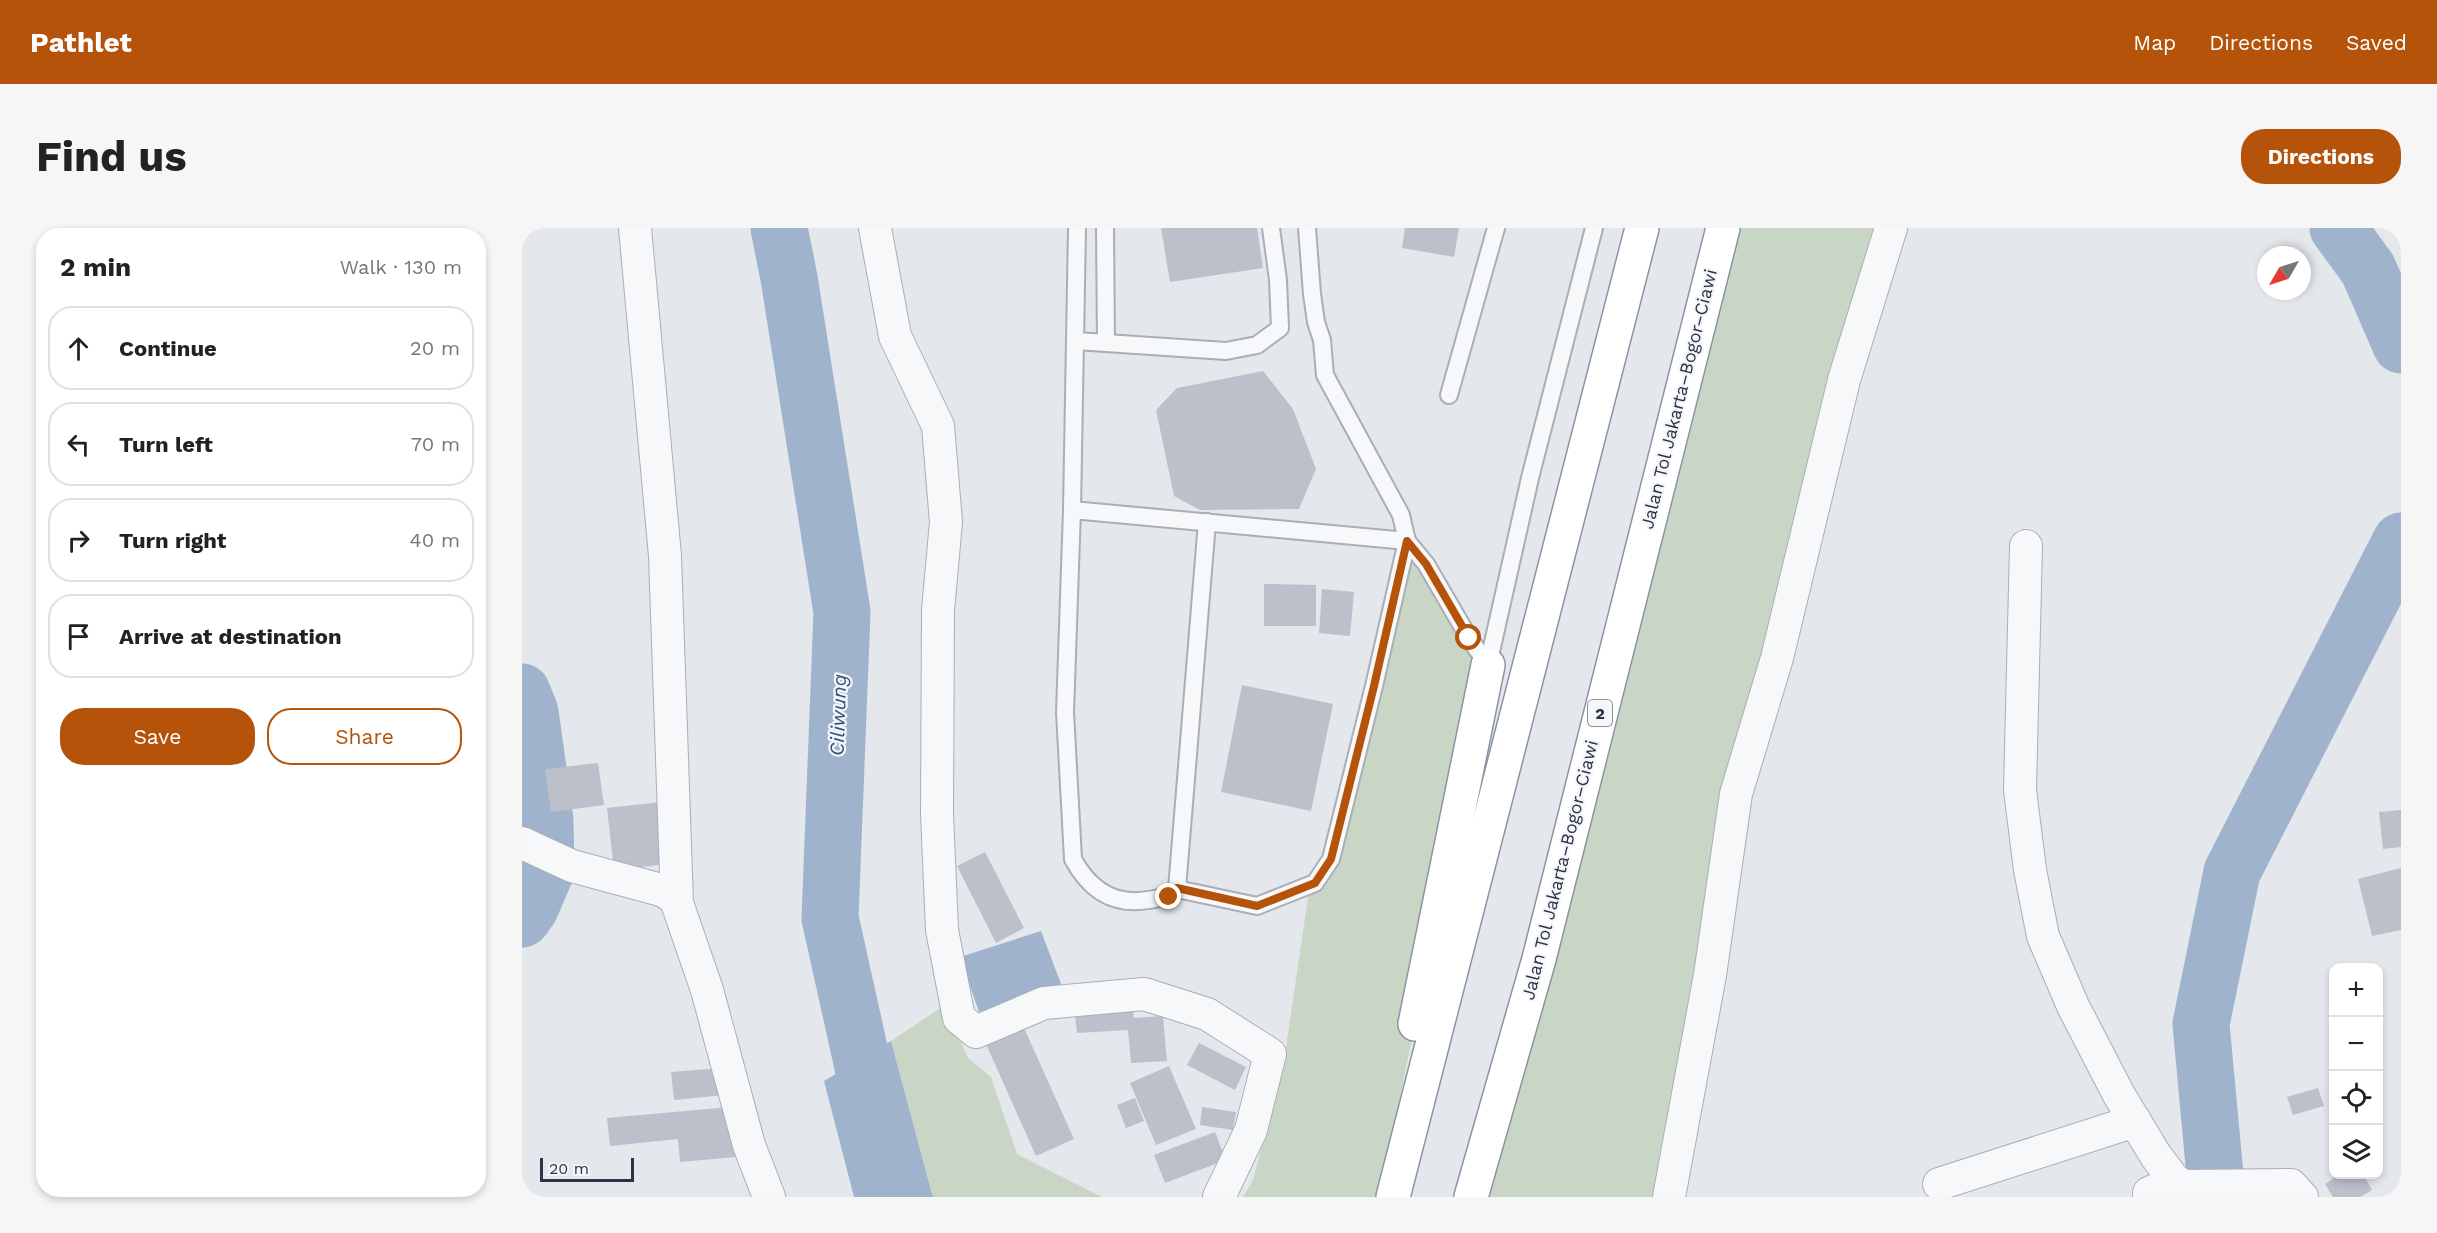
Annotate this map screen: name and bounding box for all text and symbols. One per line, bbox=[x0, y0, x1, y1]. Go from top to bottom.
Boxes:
text: Pathlet bbox=[30, 26, 132, 59]
text: Map bbox=[2133, 30, 2176, 55]
text: Directions bbox=[2209, 30, 2313, 55]
text: Saved bbox=[2346, 30, 2407, 55]
button: Directions bbox=[2241, 129, 2401, 184]
text: Find us bbox=[36, 132, 187, 181]
north arrow bbox=[2257, 246, 2311, 300]
text: 2 min bbox=[60, 252, 131, 282]
text: Walk · 130 m bbox=[340, 255, 462, 279]
street label: Jalan Tol Jakarta–Bogor–Ciawi bbox=[1636, 267, 1721, 531]
icon: ahead bbox=[62, 332, 95, 365]
text: Continue bbox=[119, 336, 217, 361]
text: 20 m bbox=[410, 336, 460, 360]
icon: left bbox=[62, 428, 95, 461]
text: Turn left bbox=[119, 432, 213, 457]
text: 70 m bbox=[411, 432, 460, 456]
icon: right bbox=[62, 524, 95, 557]
text: Turn right bbox=[119, 528, 226, 553]
text: 40 m bbox=[409, 528, 460, 552]
icon: arrive bbox=[62, 620, 95, 653]
text: Arrive at destination bbox=[119, 624, 342, 649]
route start bbox=[1455, 624, 1481, 650]
water label: Ciliwung bbox=[825, 674, 851, 756]
road number: 2 bbox=[1588, 700, 1612, 726]
button: Save bbox=[60, 708, 255, 765]
button: Share bbox=[267, 708, 462, 765]
street label: Jalan Tol Jakarta–Bogor–Ciawi bbox=[1517, 738, 1602, 1002]
route end bbox=[1155, 883, 1181, 909]
map controls bbox=[2329, 963, 2383, 1179]
button: + bbox=[2329, 963, 2383, 1017]
button: − bbox=[2329, 1017, 2383, 1071]
button: locate bbox=[2329, 1071, 2383, 1125]
button: layers bbox=[2329, 1125, 2383, 1179]
scale bar bbox=[540, 1155, 634, 1182]
text: 20 m bbox=[549, 1159, 589, 1178]

